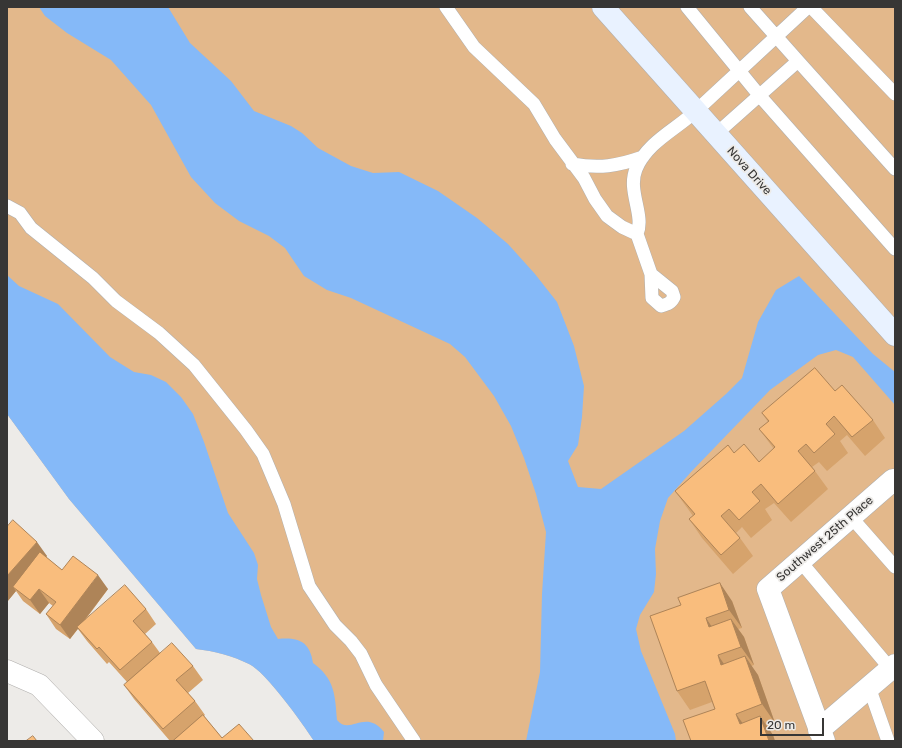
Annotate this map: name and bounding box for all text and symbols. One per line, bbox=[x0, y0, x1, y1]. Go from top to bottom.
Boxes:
street label: Nova Drive bbox=[724, 144, 774, 198]
street label: Southwest 25th Place bbox=[774, 493, 876, 585]
scale bar bbox=[762, 710, 826, 736]
text: 20 m bbox=[767, 718, 795, 732]

